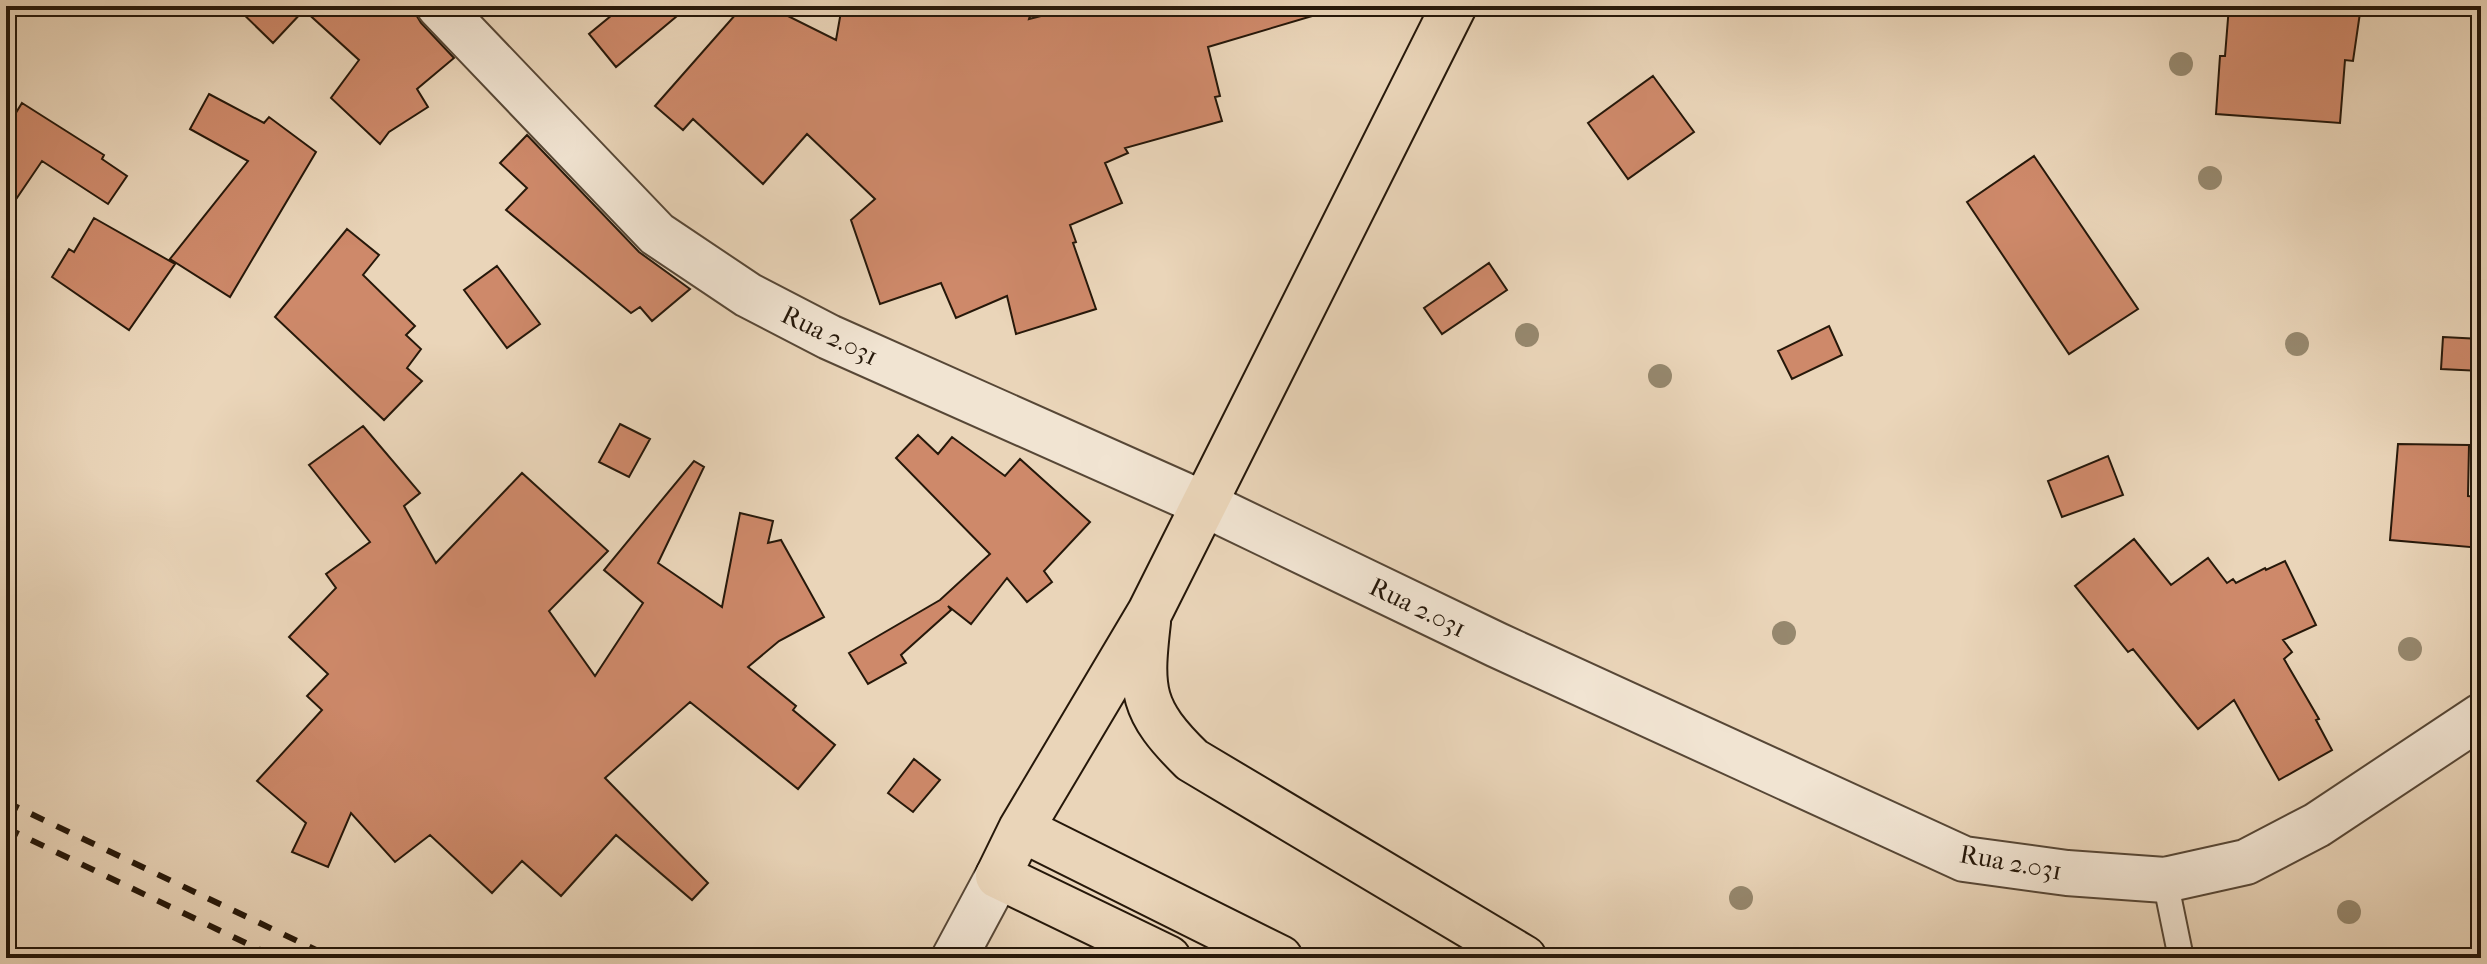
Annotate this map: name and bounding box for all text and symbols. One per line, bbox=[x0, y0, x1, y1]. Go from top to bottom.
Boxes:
street label: Rua 2.031 bbox=[777, 299, 883, 372]
street label: Rua 2.031 bbox=[1365, 571, 1471, 644]
street label: Rua 2.031 bbox=[1957, 838, 2065, 887]

